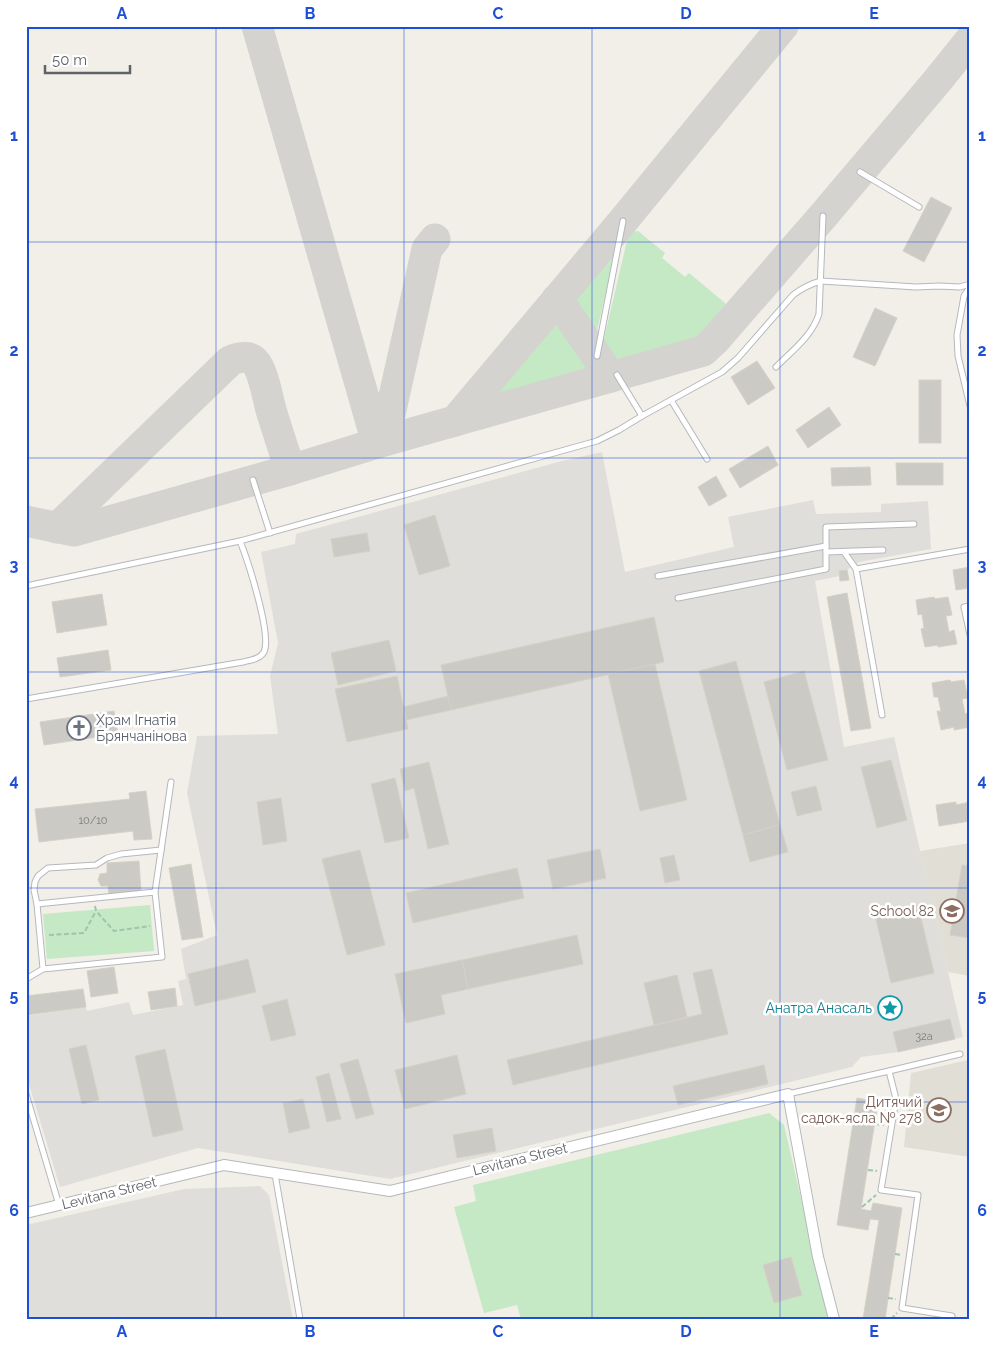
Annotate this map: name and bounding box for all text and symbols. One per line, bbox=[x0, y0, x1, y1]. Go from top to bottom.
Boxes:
text: A bbox=[117, 4, 128, 23]
text: B bbox=[305, 4, 316, 23]
text: C bbox=[493, 4, 504, 23]
text: D bbox=[680, 4, 692, 23]
text: E bbox=[869, 4, 879, 23]
scale bar bbox=[45, 42, 130, 74]
text: 50 m bbox=[52, 51, 87, 69]
text: 1 bbox=[10, 126, 18, 145]
text: 1 bbox=[978, 126, 986, 145]
text: 2 bbox=[9, 341, 19, 360]
text: 2 bbox=[977, 341, 987, 360]
text: 3 bbox=[10, 556, 19, 575]
text: 3 bbox=[978, 556, 987, 575]
place label: Храм Ігнатія Брянчанінова bbox=[96, 712, 187, 744]
church icon: Храм Ігнатія Брянчанінова bbox=[66, 715, 92, 741]
text: 4 bbox=[9, 771, 19, 790]
text: 4 bbox=[977, 771, 987, 790]
house number: 10/10 bbox=[78, 814, 108, 827]
school or university icon: School 82 bbox=[939, 898, 965, 924]
place label: School 82 bbox=[870, 903, 934, 919]
text: 5 bbox=[10, 986, 19, 1005]
text: 5 bbox=[978, 986, 987, 1005]
place icon: Анатра Анасаль bbox=[877, 995, 903, 1021]
place label: Анатра Анасаль bbox=[765, 1000, 872, 1016]
house number: 32а bbox=[915, 1030, 933, 1043]
place label: Дитячий садок-ясла № 278 bbox=[801, 1094, 922, 1126]
school or university icon: Дитячий садок-ясла № 278 bbox=[926, 1097, 952, 1123]
street label: Levitana Street bbox=[471, 1139, 569, 1179]
street label: Levitana Street bbox=[60, 1173, 158, 1213]
text: 6 bbox=[9, 1201, 19, 1220]
text: 6 bbox=[977, 1201, 987, 1220]
text: A bbox=[117, 1322, 128, 1341]
text: B bbox=[305, 1322, 316, 1341]
text: C bbox=[493, 1322, 504, 1341]
text: D bbox=[680, 1322, 692, 1341]
text: E bbox=[869, 1322, 879, 1341]

